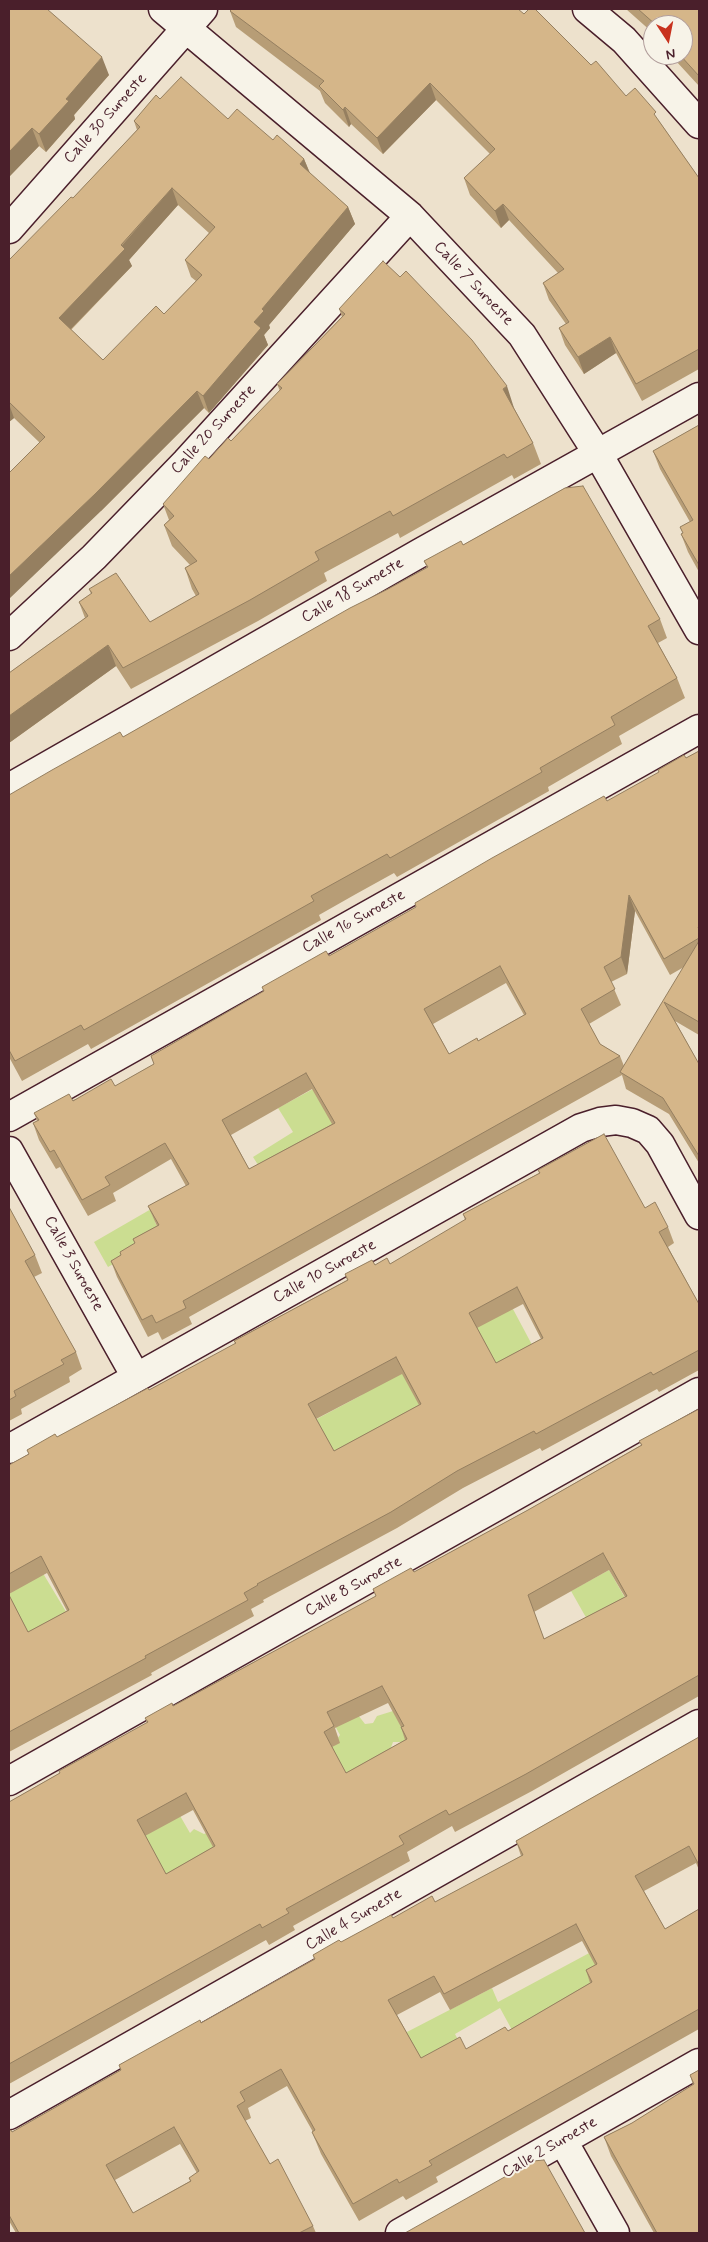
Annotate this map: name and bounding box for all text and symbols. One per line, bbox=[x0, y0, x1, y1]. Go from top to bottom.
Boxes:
north arrow bbox=[643, 15, 693, 65]
text: N bbox=[664, 44, 677, 63]
street label: Calle 30 Suroeste bbox=[60, 70, 152, 168]
street label: Calle 7 Suroeste bbox=[429, 238, 517, 330]
street label: Calle 20 Suroeste bbox=[168, 381, 260, 479]
street label: Calle 18 Suroeste bbox=[299, 554, 407, 628]
street label: Calle 16 Suroeste bbox=[299, 886, 409, 958]
street label: Calle 3 Suroeste bbox=[39, 1213, 107, 1315]
street label: Calle 10 Suroeste bbox=[270, 1236, 380, 1308]
street label: Calle 8 Suroeste bbox=[302, 1552, 406, 1622]
street label: Calle 4 Suroeste bbox=[302, 1885, 406, 1955]
street label: Calle 2 Suroeste bbox=[499, 2113, 601, 2183]

